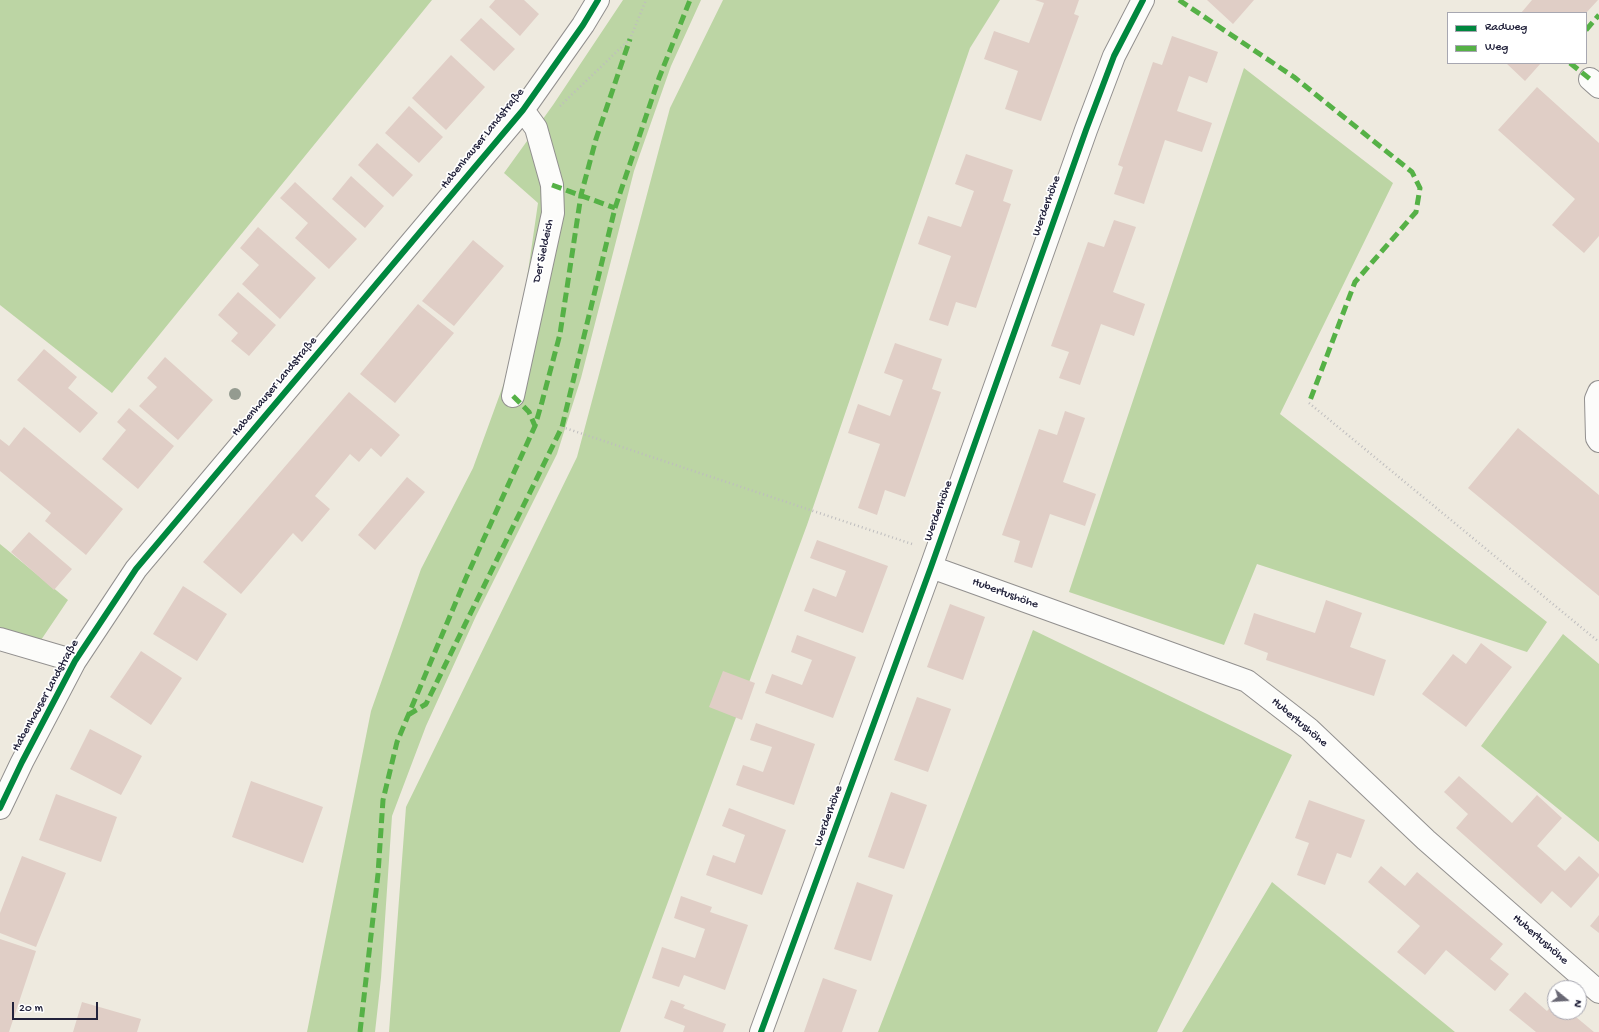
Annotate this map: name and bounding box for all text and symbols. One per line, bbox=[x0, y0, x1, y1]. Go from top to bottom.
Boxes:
legend bbox=[1447, 12, 1587, 64]
text: Radweg bbox=[1485, 21, 1527, 35]
text: Weg bbox=[1485, 41, 1508, 55]
street label: Habenhauser Landstraße bbox=[438, 86, 528, 192]
street label: Werderhöhe bbox=[1029, 174, 1065, 238]
street label: Der Sieldeich bbox=[530, 218, 558, 284]
street label: Habenhauser Landstraße bbox=[229, 334, 321, 440]
street label: Werderhöhe bbox=[921, 479, 957, 543]
street label: Hubertushöhe bbox=[970, 575, 1040, 613]
street label: Habenhauser Landstraße bbox=[9, 638, 83, 754]
street label: Hubertushöhe bbox=[1268, 695, 1330, 751]
street label: Werderhöhe bbox=[811, 784, 847, 848]
street label: Hubertushöhe bbox=[1509, 912, 1571, 968]
north arrow bbox=[1547, 980, 1587, 1020]
scale bar bbox=[14, 994, 100, 1020]
text: N bbox=[1571, 998, 1584, 1009]
text: 20 m bbox=[19, 1002, 43, 1016]

